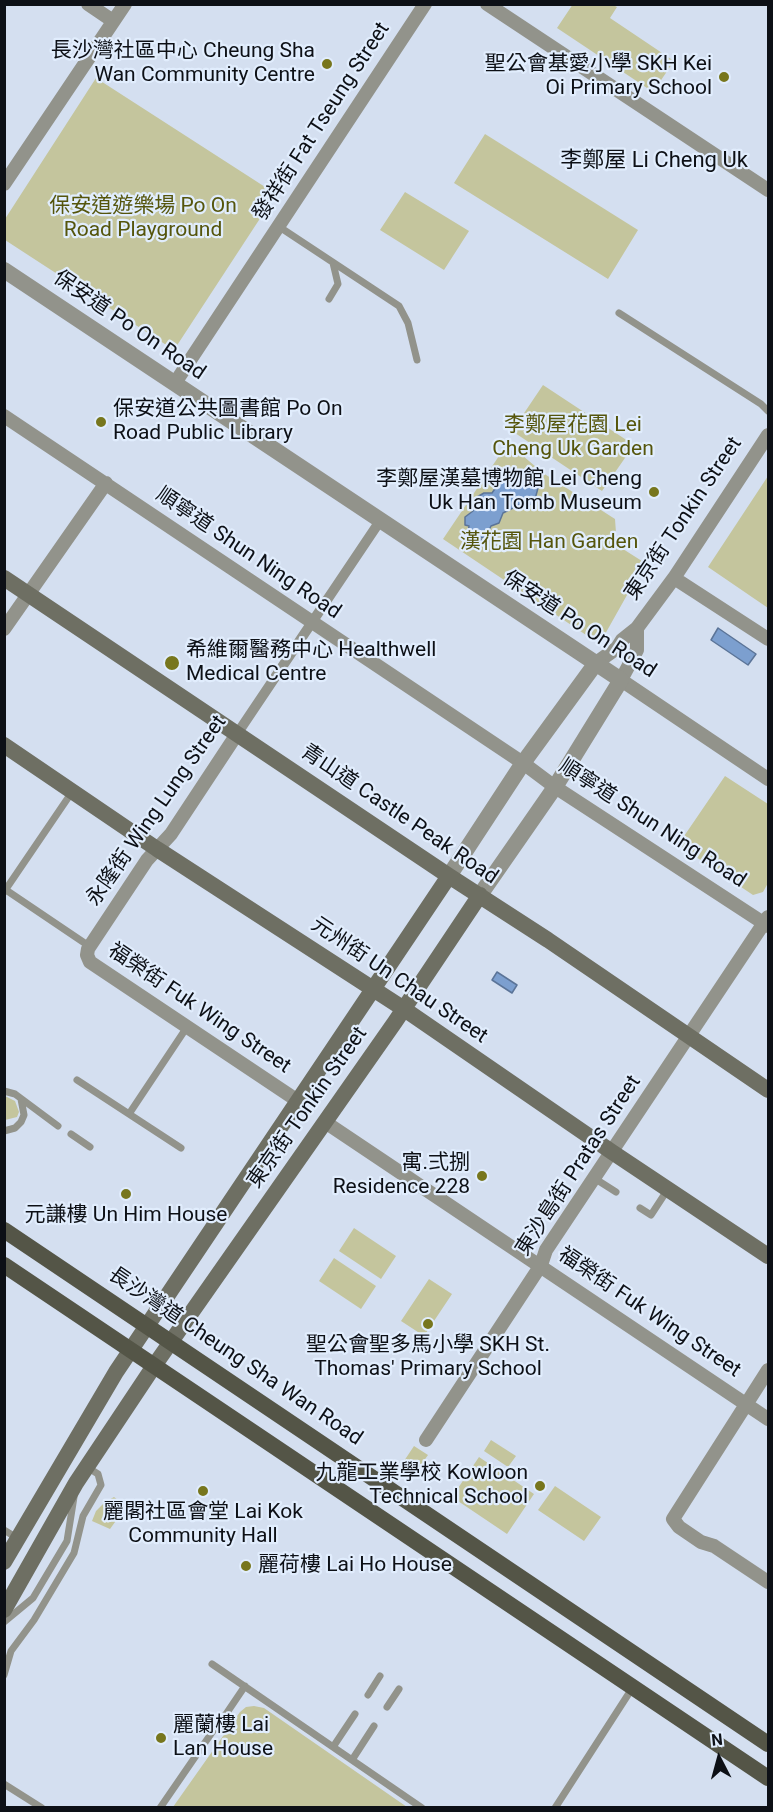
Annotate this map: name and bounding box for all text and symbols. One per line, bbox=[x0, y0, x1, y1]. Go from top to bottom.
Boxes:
street label: 發祥街 Fat Tseung Street bbox=[248, 18, 396, 226]
place label: 長沙灣社區中心 Cheung Sha Wan Community Centre bbox=[51, 39, 315, 89]
place label: 聖公會基愛小學 SKH Kei Oi Primary School bbox=[485, 52, 712, 102]
marker: 長沙灣社區中心 Cheung Sha Wan Community Centre bbox=[320, 57, 334, 71]
marker: 聖公會基愛小學 SKH Kei Oi Primary School bbox=[717, 70, 731, 84]
district label: 李鄭屋 Li Cheng Uk bbox=[560, 148, 748, 174]
park label: 保安道遊樂場 Po On Road Playground bbox=[49, 194, 237, 244]
street label: 保安道 Po On Road bbox=[48, 266, 210, 386]
place label: 保安道公共圖書館 Po On Road Public Library bbox=[113, 397, 343, 447]
park label: 李鄭屋花園 Lei Cheng Uk Garden bbox=[492, 413, 654, 463]
marker: 保安道公共圖書館 Po On Road Public Library bbox=[94, 415, 108, 429]
street label: 東京街 Tonkin Street bbox=[620, 433, 748, 605]
place label: 李鄭屋漢墓博物館 Lei Cheng Uk Han Tomb Museum bbox=[376, 467, 642, 517]
street label: 順寧道 Shun Ning Road bbox=[151, 483, 345, 625]
marker: 李鄭屋漢墓博物館 Lei Cheng Uk Han Tomb Museum bbox=[647, 485, 661, 499]
park label: 漢花園 Han Garden bbox=[460, 530, 638, 556]
street label: 保安道 Po On Road bbox=[498, 566, 660, 684]
place label: 希維爾醫務中心 Healthwell Medical Centre bbox=[186, 638, 436, 688]
marker: 希維爾醫務中心 Healthwell Medical Centre bbox=[163, 654, 181, 672]
street label: 永隆街 Wing Lung Street bbox=[82, 711, 232, 911]
street label: 青山道 Castle Peak Road bbox=[296, 740, 502, 890]
street label: 順寧道 Shun Ning Road bbox=[554, 754, 750, 894]
street label: 元州街 Un Chau Street bbox=[306, 913, 492, 1049]
street label: 福榮街 Fuk Wing Street bbox=[103, 939, 295, 1079]
street label: 東京街 Tonkin Street bbox=[243, 1022, 373, 1194]
street label: 東沙島街 Pratas Street bbox=[511, 1071, 647, 1261]
place label: 寓.弍捌 Residence 228 bbox=[333, 1151, 470, 1201]
marker: 寓.弍捌 Residence 228 bbox=[475, 1169, 489, 1183]
marker: 元謙樓 Un Him House bbox=[119, 1187, 133, 1201]
place label: 元謙樓 Un Him House bbox=[25, 1203, 227, 1229]
street label: 福榮街 Fuk Wing Street bbox=[553, 1243, 745, 1383]
street label: 長沙灣道 Cheung Sha Wan Road bbox=[103, 1262, 367, 1452]
marker: 聖公會聖多馬小學 SKH St. Thomas' Primary School bbox=[421, 1317, 435, 1331]
place label: 聖公會聖多馬小學 SKH St. Thomas' Primary School bbox=[306, 1333, 550, 1383]
place label: 九龍工業學校 Kowloon Technical School bbox=[315, 1461, 528, 1511]
marker: 九龍工業學校 Kowloon Technical School bbox=[533, 1479, 547, 1493]
marker: 麗閣社區會堂 Lai Kok Community Hall bbox=[196, 1484, 210, 1498]
place label: 麗閣社區會堂 Lai Kok Community Hall bbox=[103, 1500, 303, 1550]
place label: 麗荷樓 Lai Ho House bbox=[258, 1553, 452, 1579]
marker: 麗荷樓 Lai Ho House bbox=[239, 1559, 253, 1573]
place label: 麗蘭樓 Lai Lan House bbox=[173, 1713, 273, 1763]
north arrow bbox=[689, 1728, 749, 1788]
text: N bbox=[710, 1730, 724, 1750]
marker: 麗蘭樓 Lai Lan House bbox=[154, 1731, 168, 1745]

